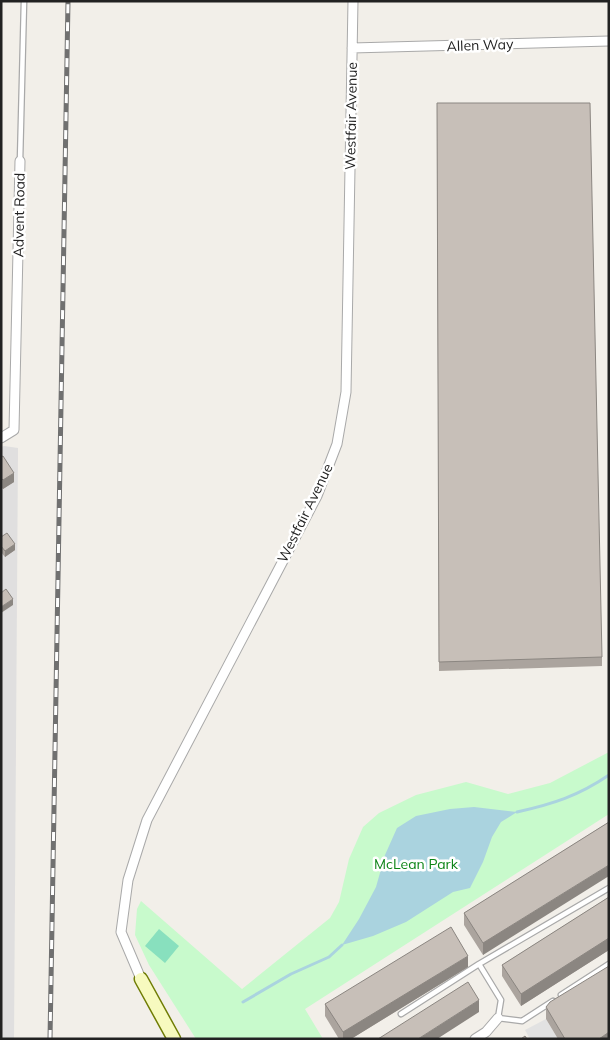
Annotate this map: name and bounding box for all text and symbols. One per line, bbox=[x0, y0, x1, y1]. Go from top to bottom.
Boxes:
street label: Allen Way bbox=[446, 35, 514, 55]
street label: Westfair Avenue bbox=[341, 62, 361, 170]
street label: Advent Road bbox=[9, 173, 29, 257]
street label: Westfair Avenue bbox=[273, 460, 337, 566]
park label: McLean Park bbox=[374, 855, 459, 873]

